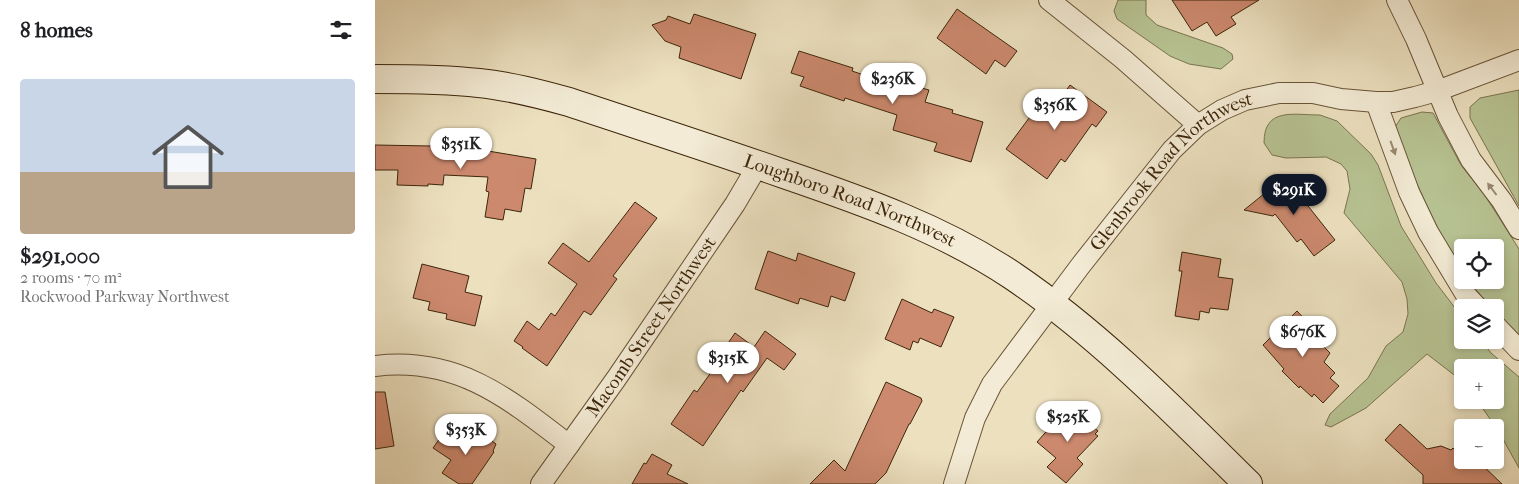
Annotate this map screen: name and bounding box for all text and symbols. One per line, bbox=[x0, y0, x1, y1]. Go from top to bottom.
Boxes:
icon: filters bbox=[327, 16, 355, 44]
text: 8 homes bbox=[20, 18, 93, 42]
pin: $236K bbox=[858, 62, 928, 105]
text: $236K bbox=[871, 69, 915, 88]
pin: $356K bbox=[1020, 88, 1090, 131]
street label: Glenbrook Road Northwest bbox=[1085, 88, 1254, 255]
text: $356K bbox=[1034, 95, 1076, 114]
icon: home bbox=[143, 112, 233, 202]
pin: $351K bbox=[426, 128, 496, 170]
text: $351K bbox=[441, 134, 481, 153]
one-way arrow bbox=[1390, 140, 1397, 155]
street label: Loughboro Road Northwest bbox=[741, 150, 960, 252]
pin: $291K bbox=[1259, 174, 1329, 216]
text: $291K bbox=[1273, 180, 1315, 199]
one-way arrow bbox=[1487, 183, 1498, 196]
street label: Macomb Street Northwest bbox=[581, 232, 721, 421]
map controls bbox=[1454, 239, 1504, 469]
button: locate bbox=[1454, 239, 1504, 289]
text: $291,000 bbox=[20, 244, 100, 268]
text: 2 rooms · 70 m² bbox=[20, 268, 122, 287]
text: Rockwood Parkway Northwest bbox=[20, 287, 230, 306]
button: layers bbox=[1454, 299, 1504, 349]
pin: $676K bbox=[1268, 316, 1338, 358]
text: $676K bbox=[1280, 322, 1326, 341]
pin: $315K bbox=[693, 342, 763, 384]
text: $315K bbox=[708, 348, 748, 367]
button: + bbox=[1454, 359, 1504, 409]
pin: $525K bbox=[1033, 400, 1103, 443]
text: $525K bbox=[1047, 407, 1089, 426]
pin: $353K bbox=[431, 414, 501, 456]
button: − bbox=[1454, 419, 1504, 469]
text: $353K bbox=[446, 420, 486, 439]

